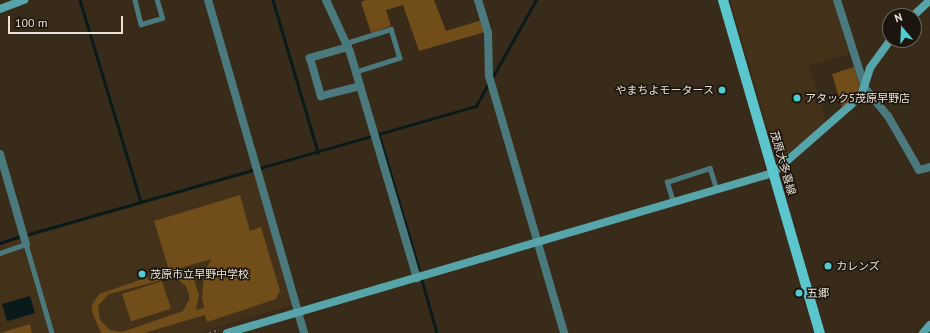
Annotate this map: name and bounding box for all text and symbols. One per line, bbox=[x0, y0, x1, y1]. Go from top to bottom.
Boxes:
scale bar bbox=[10, 8, 125, 34]
north arrow bbox=[882, 8, 922, 48]
text: N bbox=[893, 10, 904, 25]
text: 100 m bbox=[15, 15, 48, 30]
place label: やまちよモータース bbox=[615, 83, 714, 97]
marker: やまちよモータース bbox=[717, 85, 727, 95]
place label: アタック5茂原早野店 bbox=[805, 91, 910, 105]
marker: アタック5茂原早野店 bbox=[792, 93, 802, 103]
street label: 茂原大多喜線 bbox=[768, 129, 798, 197]
place label: カレンズ bbox=[836, 259, 880, 273]
marker: カレンズ bbox=[823, 261, 833, 271]
place label: 茂原市立早野中学校 bbox=[150, 267, 249, 281]
marker: 茂原市立早野中学校 bbox=[137, 269, 147, 279]
place label: 五郷 bbox=[807, 286, 829, 300]
marker: 五郷 bbox=[794, 288, 804, 298]

